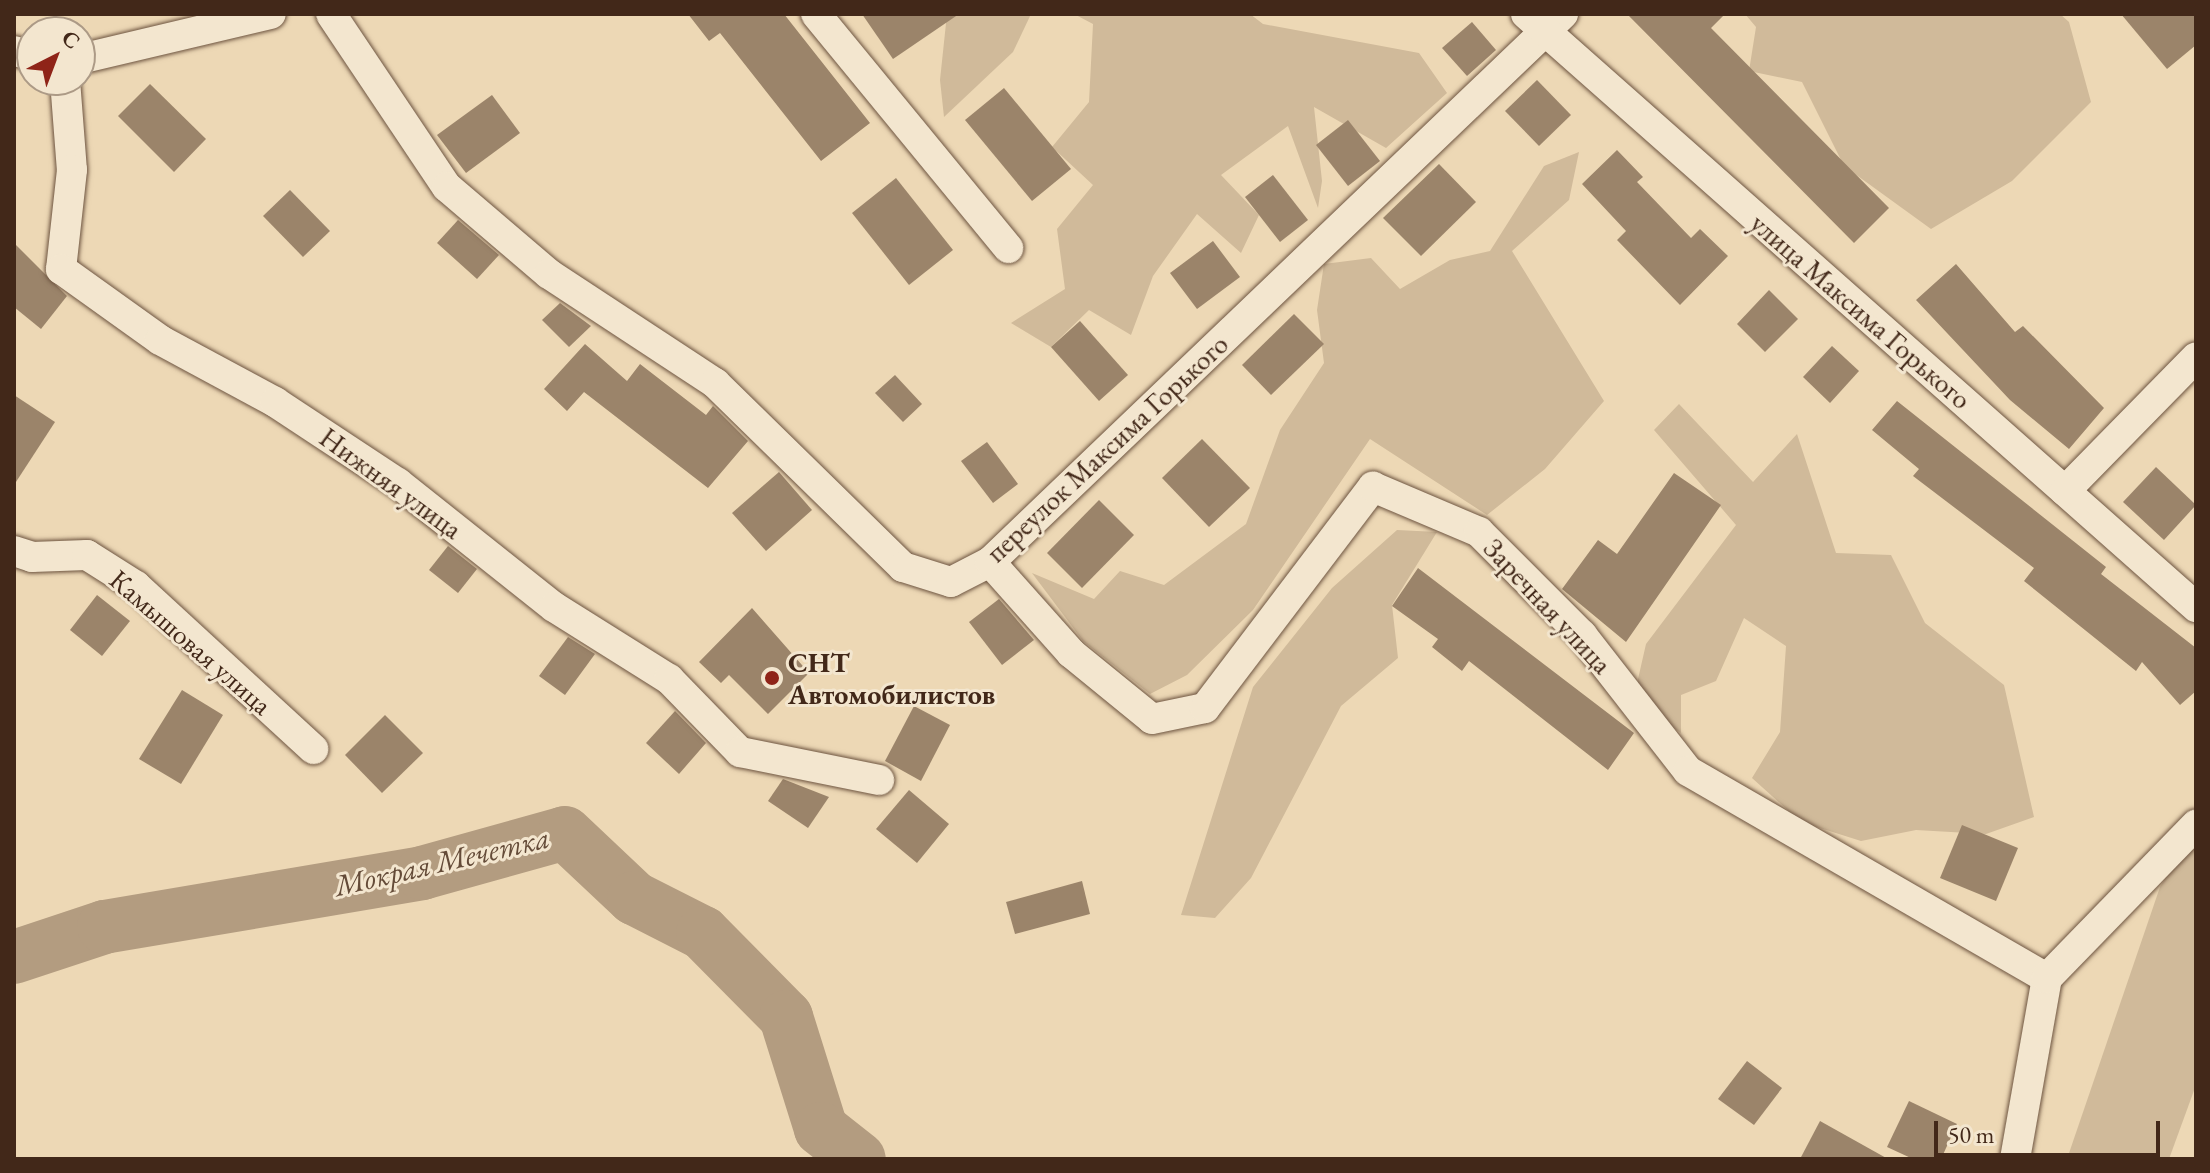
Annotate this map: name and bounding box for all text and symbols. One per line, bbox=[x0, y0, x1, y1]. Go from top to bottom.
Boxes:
north arrow bbox=[16, 16, 96, 96]
text: С bbox=[56, 23, 87, 55]
street label: улица Максима Горького bbox=[1744, 206, 1978, 416]
street label: переулок Максима Горького bbox=[979, 327, 1235, 569]
street label: Нижняя улица bbox=[313, 420, 469, 546]
street label: Заречная улица bbox=[1477, 531, 1619, 681]
street label: Камышовая улица bbox=[103, 562, 279, 722]
place label: СНТ Автомобилистов bbox=[788, 645, 995, 711]
marker: СНТ Автомобилистов bbox=[763, 669, 781, 687]
water label: Мокрая Мечетка bbox=[331, 820, 553, 904]
scale bar bbox=[1938, 1105, 2164, 1155]
text: 50 m bbox=[1948, 1119, 1995, 1150]

